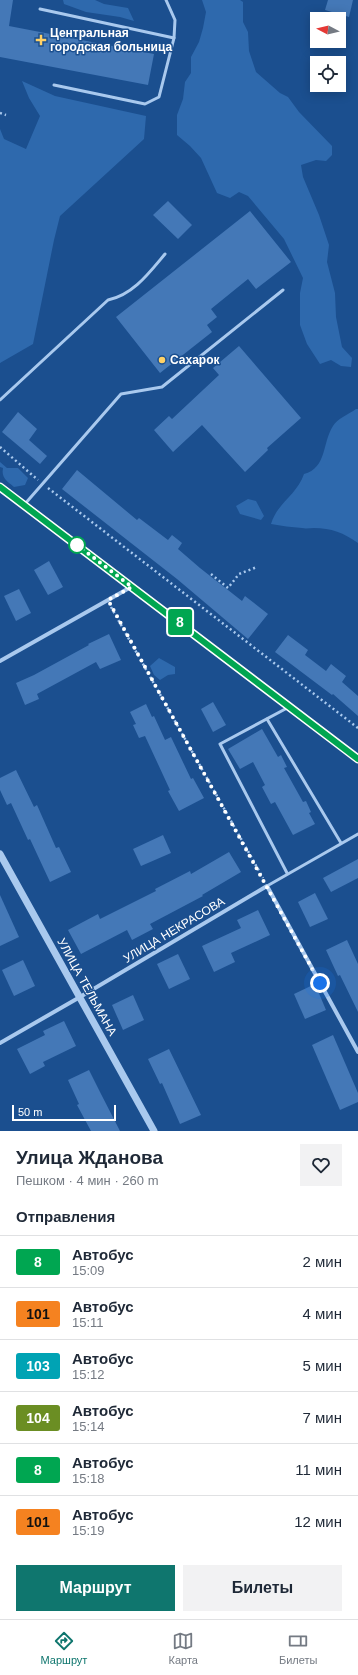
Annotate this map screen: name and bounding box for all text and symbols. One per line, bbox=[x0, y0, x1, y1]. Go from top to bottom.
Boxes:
north arrow bbox=[310, 12, 346, 48]
map controls bbox=[310, 12, 346, 92]
place label: Центральная городская больница bbox=[50, 26, 172, 54]
marker: Центральная городская больница bbox=[35, 34, 47, 46]
button: locate bbox=[310, 56, 346, 92]
place label: Сахарок bbox=[170, 353, 220, 367]
marker: Сахарок bbox=[157, 355, 167, 365]
unlabelled marker bbox=[68, 536, 86, 554]
line badge: 8 bbox=[167, 609, 193, 635]
text: 8 bbox=[176, 614, 184, 630]
street label: УЛИЦА НЕКРАСОВА bbox=[121, 894, 227, 966]
street label: УЛИЦА ТЕЛЬМАНА bbox=[54, 936, 120, 1038]
your location bbox=[310, 973, 330, 993]
scale bar bbox=[12, 1103, 116, 1122]
text: 50 m bbox=[18, 1106, 42, 1118]
button: heart bbox=[300, 1144, 342, 1186]
text: Улица Жданова bbox=[16, 1147, 163, 1168]
text: Пешком · 4 мин · 260 m bbox=[16, 1173, 158, 1188]
text: Отправления bbox=[16, 1208, 115, 1225]
text: Автобус bbox=[72, 1246, 134, 1263]
text: 2 мин bbox=[303, 1253, 342, 1270]
text: 8 bbox=[34, 1254, 42, 1270]
text: 15:09 bbox=[72, 1263, 105, 1278]
text: Автобус bbox=[72, 1298, 134, 1315]
text: 4 мин bbox=[303, 1305, 342, 1322]
text: 101 bbox=[26, 1306, 50, 1322]
text: 15:11 bbox=[72, 1315, 104, 1330]
text: Автобус bbox=[72, 1350, 134, 1367]
text: 5 мин bbox=[303, 1357, 342, 1374]
text: 103 bbox=[26, 1358, 50, 1374]
text: 15:12 bbox=[72, 1367, 105, 1382]
text: Автобус bbox=[72, 1402, 134, 1419]
text: 7 мин bbox=[303, 1409, 342, 1426]
text: 104 bbox=[26, 1410, 50, 1426]
text: 15:14 bbox=[72, 1419, 105, 1434]
text: Автобус bbox=[72, 1454, 134, 1471]
text: 11 мин bbox=[295, 1461, 342, 1478]
text: 8 bbox=[34, 1462, 42, 1478]
text: 15:18 bbox=[72, 1471, 105, 1486]
text: Автобус bbox=[72, 1506, 134, 1523]
text: 12 мин bbox=[294, 1513, 342, 1530]
text: 101 bbox=[26, 1514, 50, 1530]
text: 15:19 bbox=[72, 1523, 105, 1538]
button: Маршрут bbox=[16, 1565, 175, 1611]
button: Билеты bbox=[183, 1565, 342, 1611]
tab: Маршрут bbox=[41, 1630, 87, 1666]
tab: Карта bbox=[168, 1630, 198, 1666]
tab: Билеты bbox=[279, 1630, 317, 1666]

